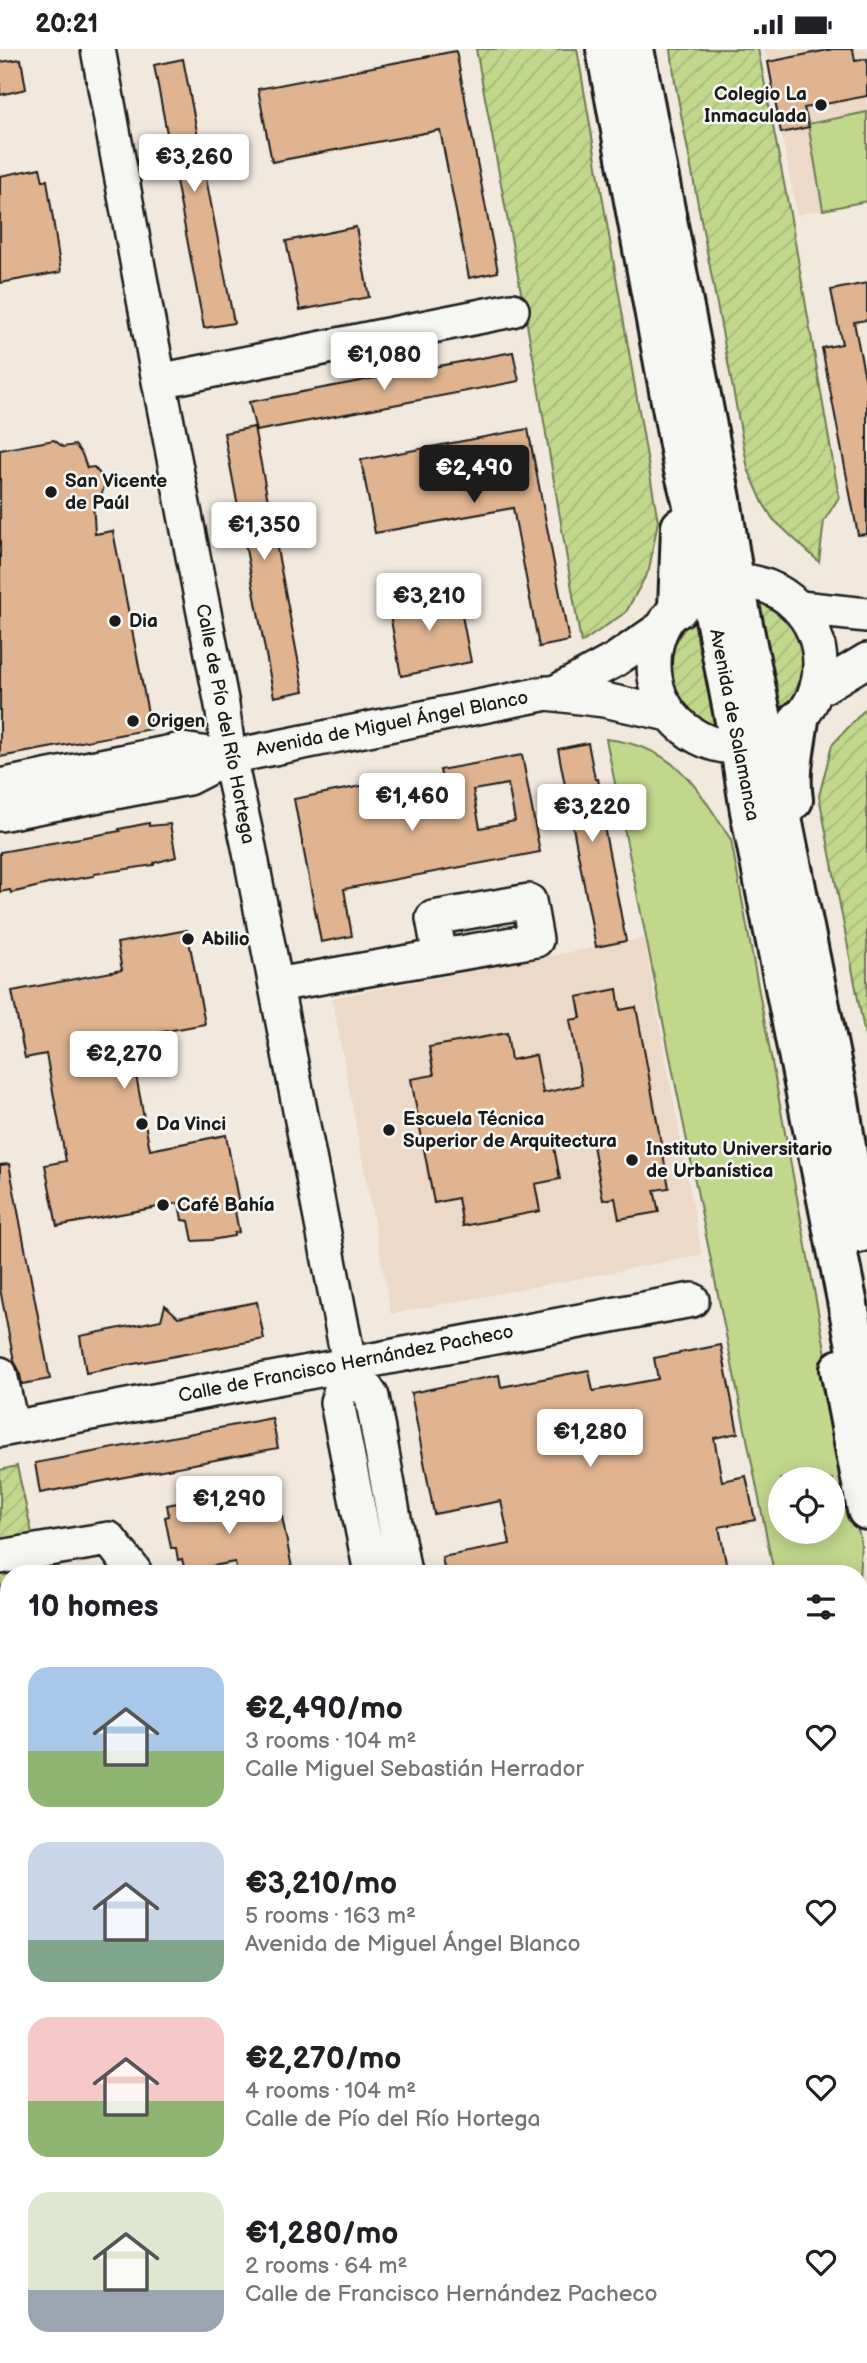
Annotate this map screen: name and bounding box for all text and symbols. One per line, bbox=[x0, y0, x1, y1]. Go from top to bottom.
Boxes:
text: 20:21 bbox=[35, 9, 99, 40]
place label: Colegio La Inmaculada bbox=[704, 83, 807, 128]
marker: Colegio La Inmaculada bbox=[813, 97, 829, 113]
pin: €3,260 bbox=[137, 135, 251, 194]
text: €3,260 bbox=[155, 143, 233, 171]
pin: €1,080 bbox=[327, 333, 441, 392]
text: €1,080 bbox=[347, 341, 421, 369]
pin: €2,490 bbox=[417, 445, 531, 505]
text: €2,490 bbox=[435, 454, 513, 482]
place label: San Vicente de Paúl bbox=[65, 470, 167, 515]
marker: San Vicente de Paúl bbox=[43, 484, 59, 500]
pin: €1,350 bbox=[207, 503, 321, 562]
text: €1,350 bbox=[227, 511, 301, 539]
pin: €3,210 bbox=[372, 573, 486, 633]
text: €3,210 bbox=[392, 582, 466, 610]
street label: Calle de Pío del Río Hortega bbox=[190, 602, 260, 846]
place label: Dia bbox=[129, 610, 158, 633]
marker: Dia bbox=[107, 613, 123, 629]
street label: Avenida de Salamanca bbox=[704, 627, 764, 823]
street label: Avenida de Miguel Ángel Blanco bbox=[254, 685, 530, 762]
place label: Origen bbox=[147, 710, 205, 733]
marker: Origen bbox=[125, 713, 141, 729]
pin: €1,460 bbox=[355, 773, 469, 833]
text: €1,460 bbox=[375, 782, 449, 810]
pin: €3,220 bbox=[535, 785, 649, 844]
text: €3,220 bbox=[553, 793, 631, 821]
place label: Abilio bbox=[201, 928, 250, 951]
marker: Abilio bbox=[180, 931, 196, 947]
pin: €2,270 bbox=[67, 1031, 181, 1091]
text: €2,270 bbox=[86, 1040, 162, 1068]
place label: Escuela Técnica Superior de Arquitectura bbox=[403, 1108, 617, 1153]
place label: Da Vinci bbox=[156, 1113, 226, 1136]
marker: Da Vinci bbox=[134, 1116, 150, 1132]
marker: Escuela Técnica Superior de Arquitectura bbox=[381, 1122, 397, 1138]
place label: Instituto Universitario de Urbanística bbox=[646, 1138, 833, 1183]
marker: Instituto Universitario de Urbanística bbox=[624, 1152, 640, 1168]
place label: Café Bahía bbox=[177, 1194, 275, 1217]
marker: Café Bahía bbox=[155, 1197, 171, 1213]
street label: Calle de Francisco Hernández Pacheco bbox=[177, 1320, 515, 1408]
pin: €1,280 bbox=[533, 1409, 647, 1469]
text: €1,280 bbox=[553, 1418, 627, 1446]
map controls bbox=[768, 1467, 845, 1544]
button: locate bbox=[768, 1467, 845, 1544]
pin: €1,290 bbox=[172, 1477, 286, 1536]
text: €1,290 bbox=[192, 1485, 266, 1513]
icon: filters bbox=[802, 1588, 840, 1626]
text: 10 homes bbox=[28, 1589, 159, 1625]
text: €2,490/mo bbox=[245, 1691, 403, 1727]
icon: home bbox=[84, 1695, 168, 1779]
icon: heart bbox=[802, 1718, 840, 1756]
text: 3 rooms · 104 m² bbox=[245, 1727, 416, 1755]
text: Calle Miguel Sebastián Herrador bbox=[245, 1755, 584, 1783]
text: €3,210/mo bbox=[245, 1866, 397, 1902]
icon: home bbox=[84, 1870, 168, 1954]
icon: heart bbox=[802, 1893, 840, 1931]
text: 5 rooms · 163 m² bbox=[245, 1902, 416, 1930]
text: Avenida de Miguel Ángel Blanco bbox=[245, 1930, 580, 1958]
text: €2,270/mo bbox=[245, 2041, 401, 2077]
icon: home bbox=[84, 2045, 168, 2129]
icon: heart bbox=[802, 2068, 840, 2106]
text: 4 rooms · 104 m² bbox=[245, 2077, 416, 2105]
text: Calle de Pío del Río Hortega bbox=[245, 2105, 541, 2133]
text: €1,280/mo bbox=[245, 2216, 398, 2252]
icon: home bbox=[84, 2220, 168, 2304]
icon: heart bbox=[802, 2243, 840, 2281]
text: 2 rooms · 64 m² bbox=[245, 2252, 407, 2280]
text: Calle de Francisco Hernández Pacheco bbox=[245, 2280, 658, 2308]

